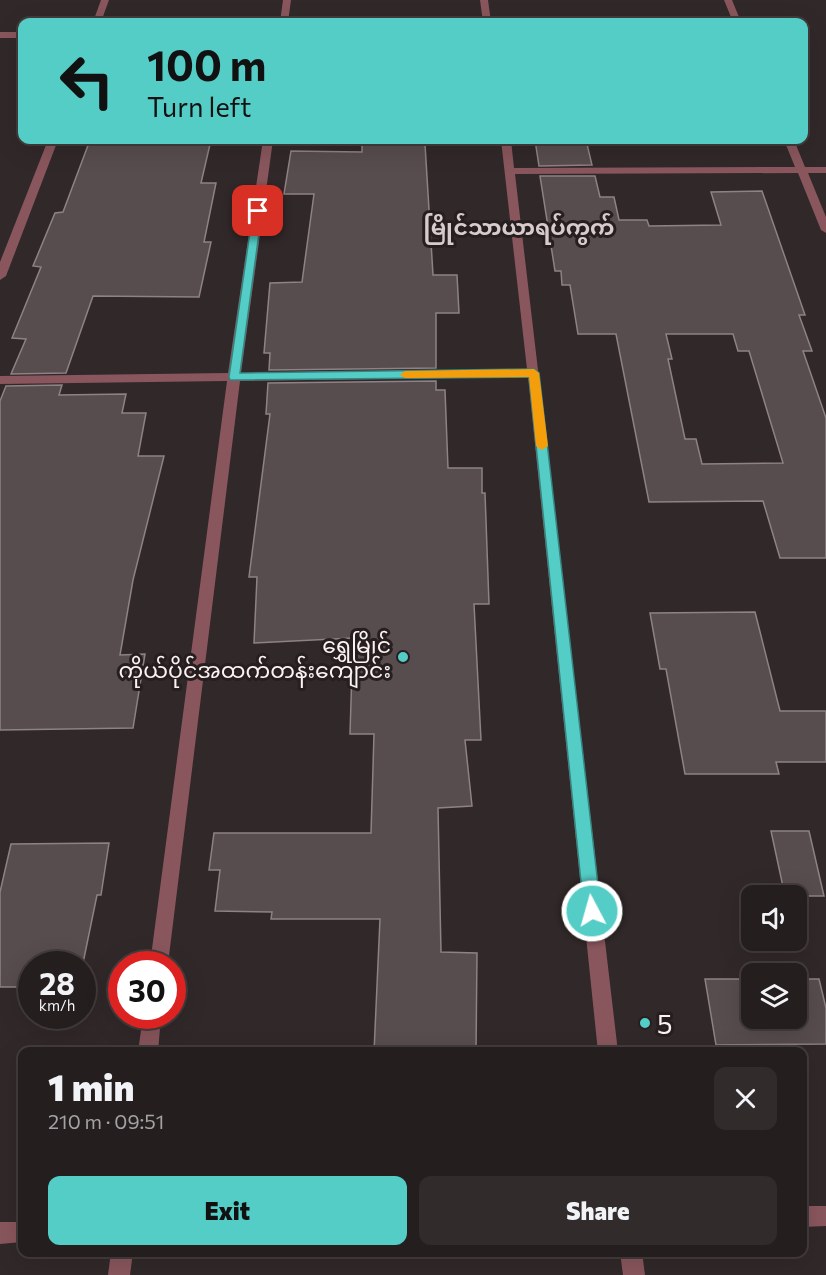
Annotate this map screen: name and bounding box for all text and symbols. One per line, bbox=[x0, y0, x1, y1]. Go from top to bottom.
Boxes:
text: 100 m bbox=[147, 38, 267, 90]
icon: left bbox=[48, 42, 126, 120]
text: Turn left bbox=[147, 90, 251, 123]
pin bbox=[232, 185, 283, 236]
icon: arrive bbox=[241, 194, 274, 227]
district label: မြိုင်သာယာရပ်ကွက် bbox=[423, 212, 615, 245]
place label: ရွှေမြိုင် ကိုယ်ပိုင်အထက်တန်းကျောင်း bbox=[119, 630, 391, 689]
marker: ရွှေမြိုင် ကိုယ်ပိုင်အထက်တန်းကျောင်း bbox=[396, 650, 410, 664]
position arrow bbox=[560, 879, 624, 943]
map controls bbox=[741, 885, 807, 1029]
button: sound bbox=[741, 885, 807, 951]
speed limit sign: 30 bbox=[108, 951, 186, 1029]
button: layers bbox=[741, 963, 807, 1029]
text: 28 bbox=[39, 964, 75, 1001]
text: km/h bbox=[39, 996, 75, 1014]
place label: 5 bbox=[657, 1007, 673, 1040]
marker: 5 bbox=[638, 1016, 652, 1030]
text: 1 min bbox=[48, 1064, 134, 1108]
button: close bbox=[714, 1067, 777, 1130]
text: 210 m · 09:51 bbox=[48, 1109, 164, 1133]
button: Exit bbox=[48, 1176, 407, 1245]
button: Share bbox=[419, 1176, 777, 1245]

